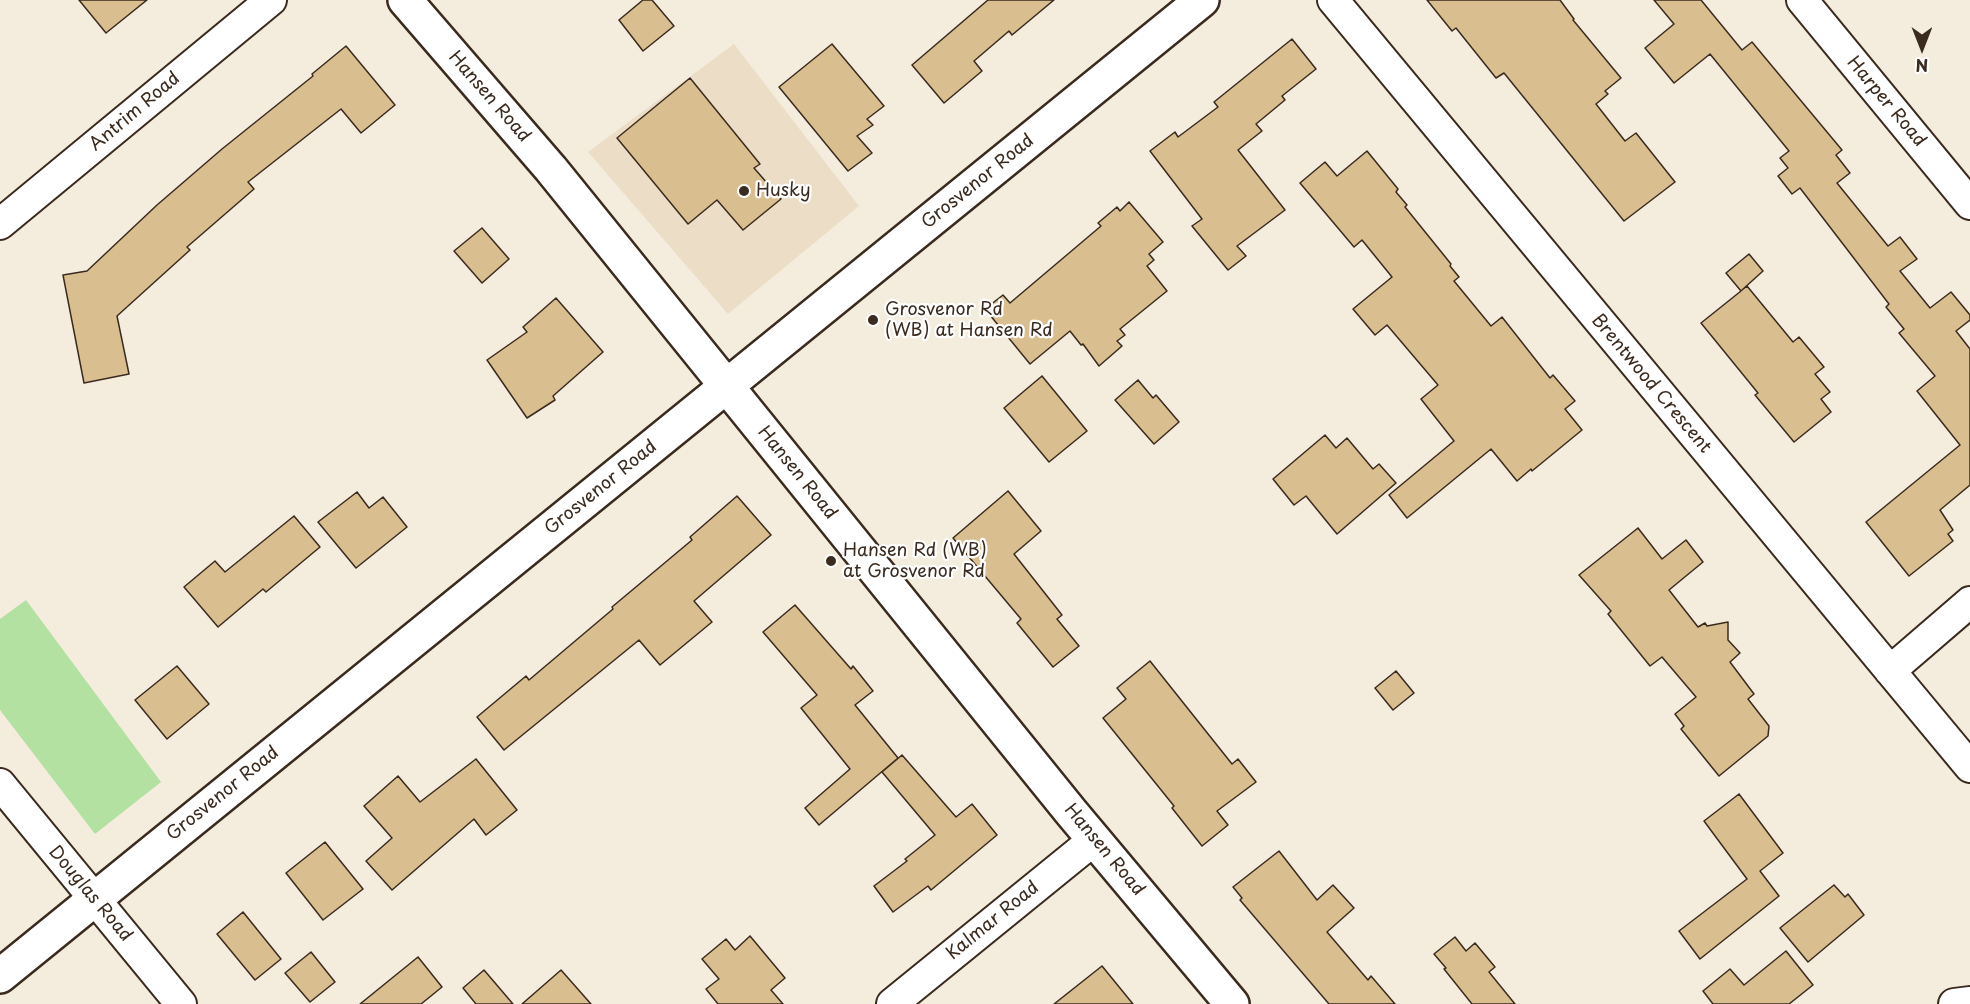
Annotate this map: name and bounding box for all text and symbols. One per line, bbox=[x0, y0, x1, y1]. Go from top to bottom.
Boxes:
north arrow bbox=[1892, 18, 1952, 78]
street label: Hansen Road bbox=[444, 47, 534, 147]
street label: Harper Road bbox=[1842, 52, 1930, 152]
text: N bbox=[1916, 54, 1928, 78]
street label: Antrim Road bbox=[85, 68, 185, 156]
street label: Grosvenor Road bbox=[917, 130, 1039, 234]
place label: Husky bbox=[756, 180, 811, 202]
marker: Husky bbox=[737, 184, 751, 198]
place label: Grosvenor Rd (WB) at Hansen Rd bbox=[885, 299, 1053, 342]
street label: Brentwood Crescent bbox=[1586, 310, 1716, 458]
marker: Grosvenor Rd (WB) at Hansen Rd bbox=[866, 313, 880, 327]
street label: Hansen Road bbox=[753, 422, 841, 524]
street label: Grosvenor Road bbox=[540, 436, 662, 540]
place label: Hansen Rd (WB) at Grosvenor Rd bbox=[843, 540, 987, 582]
marker: Hansen Rd (WB) at Grosvenor Rd bbox=[824, 554, 838, 568]
street label: Grosvenor Road bbox=[162, 742, 284, 846]
street label: Hansen Road bbox=[1059, 800, 1149, 900]
street label: Douglas Road bbox=[44, 842, 136, 946]
street label: Kalmar Road bbox=[942, 877, 1044, 965]

